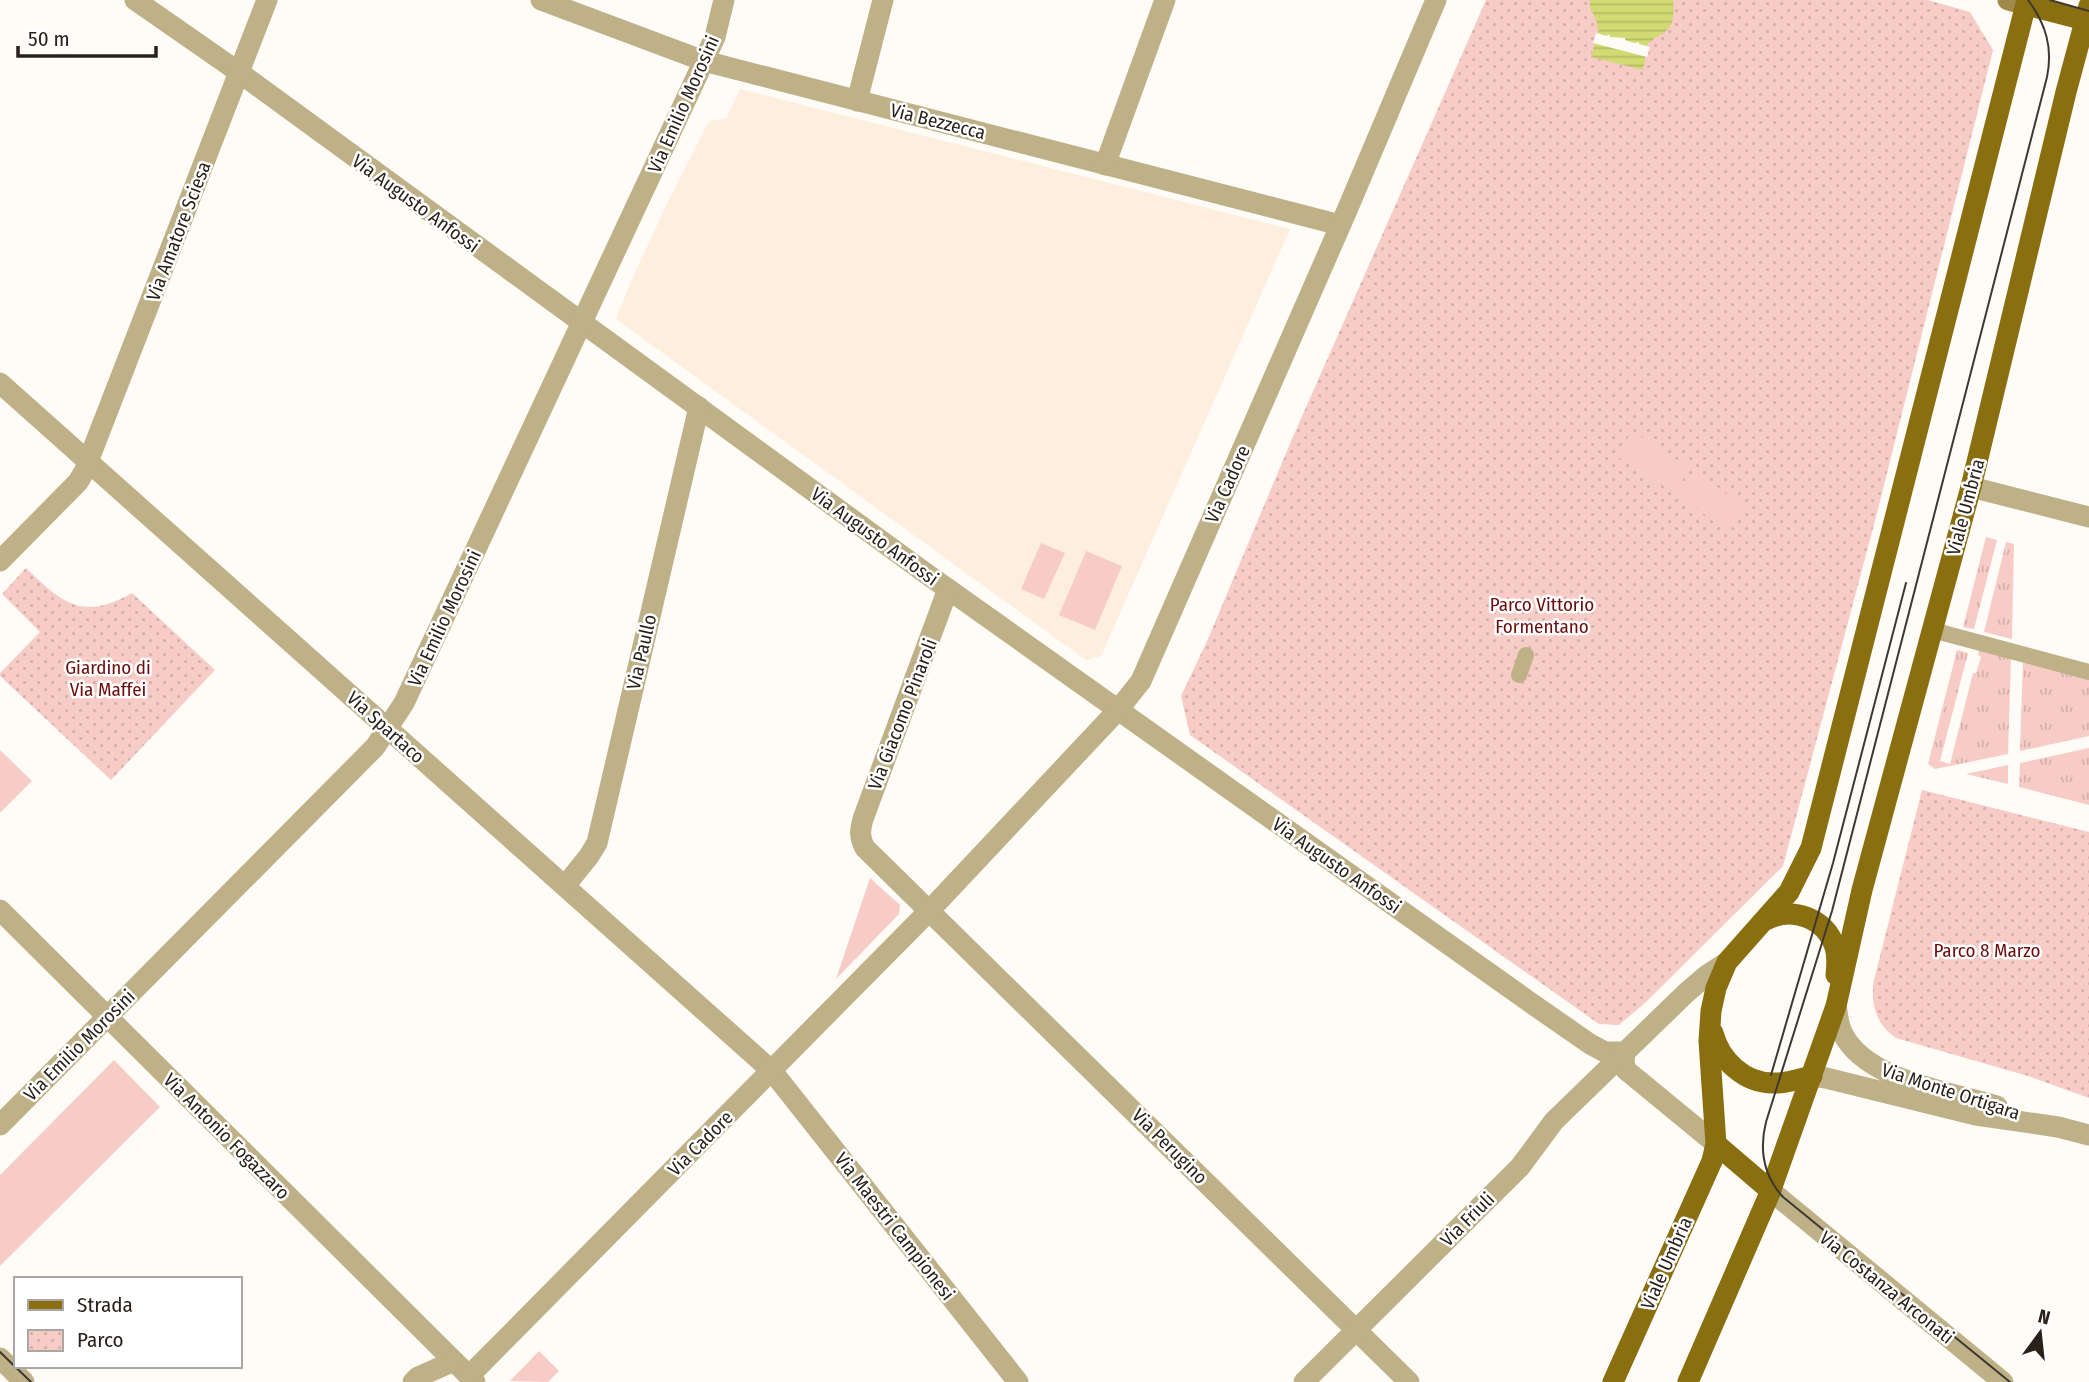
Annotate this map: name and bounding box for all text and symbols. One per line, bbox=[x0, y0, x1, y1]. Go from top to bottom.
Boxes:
scale bar bbox=[18, 14, 156, 58]
text: 50 m bbox=[28, 26, 70, 52]
street label: Via Emilio Morosini bbox=[643, 32, 724, 176]
street label: Via Bezzecca bbox=[888, 99, 988, 144]
street label: Via Augusto Anfossi bbox=[348, 149, 484, 257]
street label: Via Amatore Sciesa bbox=[141, 158, 216, 304]
street label: Via Cadore bbox=[1200, 442, 1255, 527]
street label: Viale Umbria bbox=[1942, 456, 1989, 558]
street label: Via Augusto Anfossi bbox=[807, 482, 943, 590]
street label: Via Emilio Morosini bbox=[403, 546, 486, 690]
park label: Parco Vittorio Formentano bbox=[1490, 593, 1594, 638]
street label: Via Paullo bbox=[622, 612, 661, 692]
street label: Via Giacomo Pinaroli bbox=[863, 635, 942, 793]
park label: Giardino di Via Maffei bbox=[65, 656, 151, 701]
street label: Via Spartaco bbox=[342, 686, 429, 768]
street label: Via Augusto Anfossi bbox=[1268, 812, 1405, 918]
park label: Parco 8 Marzo bbox=[1933, 939, 2041, 962]
street label: Via Emilio Morosini bbox=[19, 985, 140, 1106]
street label: Via Monte Ortigara bbox=[1879, 1058, 2023, 1125]
street label: Via Antonio Fogazzaro bbox=[159, 1068, 295, 1204]
street label: Via Perugino bbox=[1127, 1104, 1212, 1189]
street label: Via Cadore bbox=[663, 1106, 738, 1181]
street label: Via Maestri Campionesi bbox=[830, 1148, 959, 1305]
street label: Via Friuli bbox=[1436, 1188, 1499, 1251]
street label: Viale Umbria bbox=[1636, 1213, 1697, 1313]
street label: Via Costanza Arconati bbox=[1815, 1226, 1959, 1349]
legend bbox=[14, 1277, 242, 1368]
text: Strada bbox=[77, 1292, 133, 1318]
north arrow bbox=[2005, 1298, 2075, 1368]
text: N bbox=[2036, 1304, 2053, 1330]
text: Parco bbox=[77, 1327, 124, 1353]

